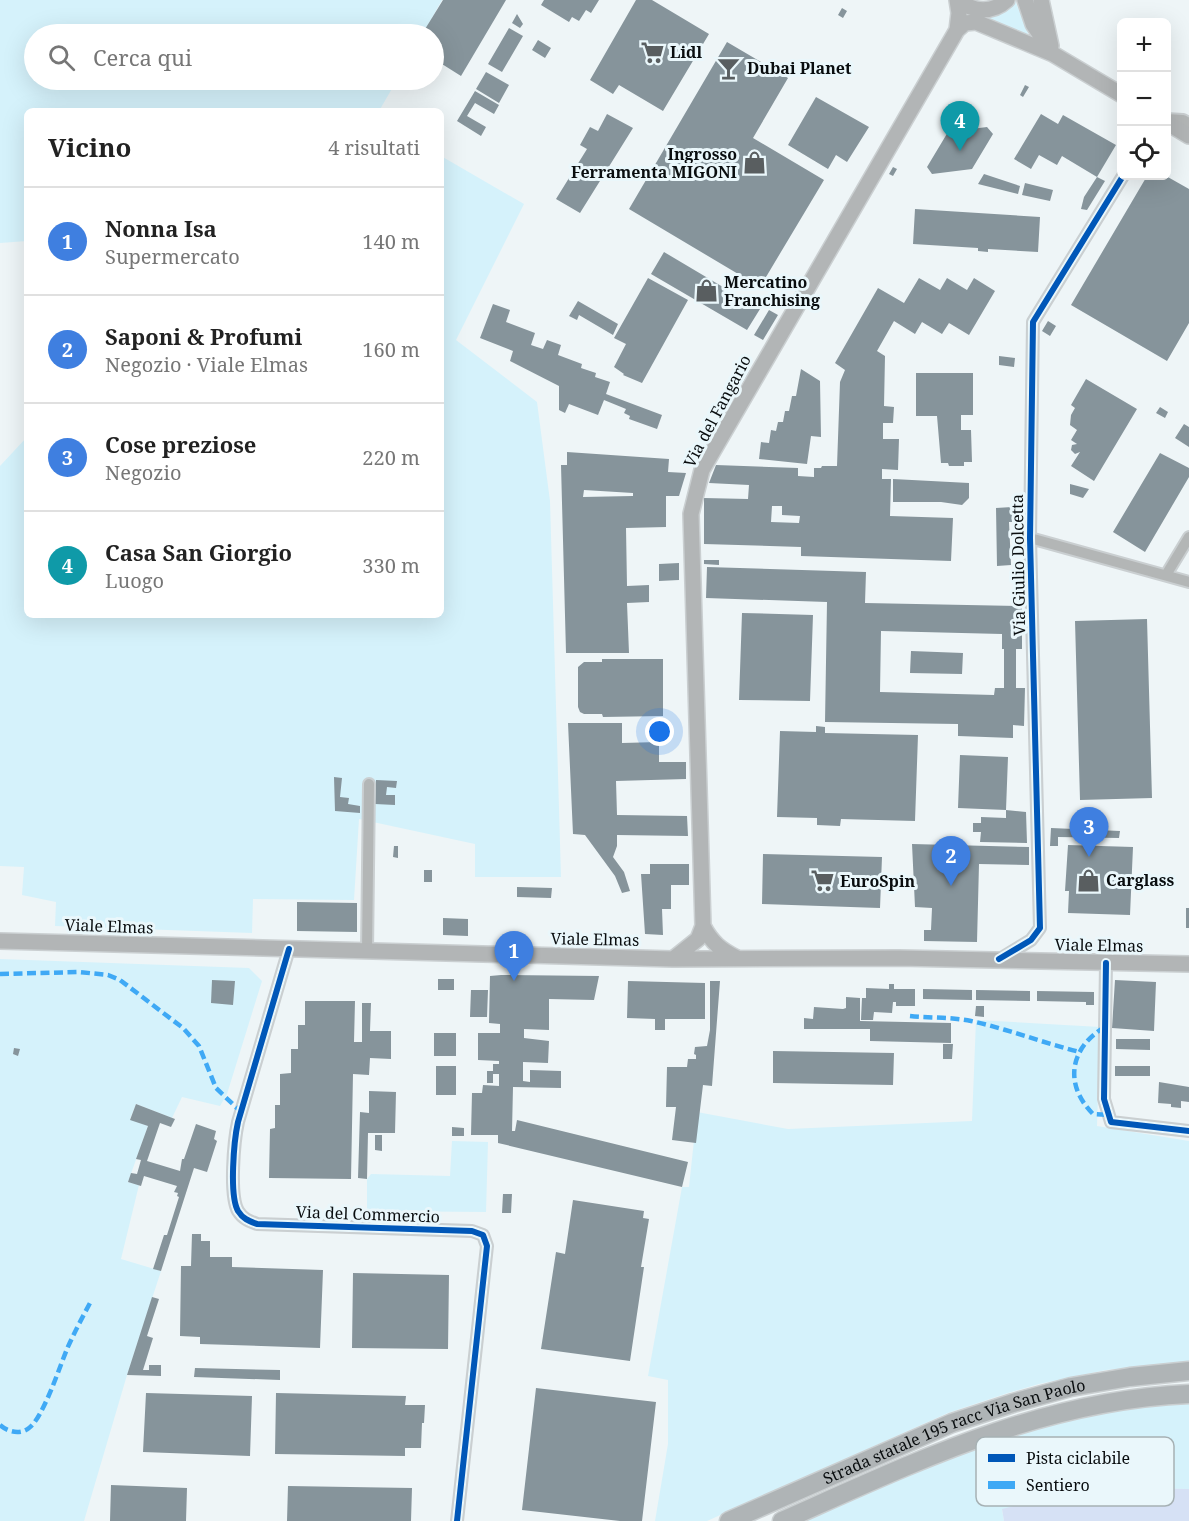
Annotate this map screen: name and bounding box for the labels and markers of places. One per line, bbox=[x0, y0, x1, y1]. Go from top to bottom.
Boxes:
supermarket icon: Lidl bbox=[639, 39, 665, 65]
place label: Lidl bbox=[670, 41, 702, 63]
bar icon: Dubai Planet bbox=[716, 55, 742, 81]
place label: Dubai Planet bbox=[747, 57, 852, 79]
pin: 4 bbox=[940, 102, 980, 151]
place label: Ingrosso Ferramenta MIGONI bbox=[571, 143, 737, 183]
shop icon: Ingrosso Ferramenta MIGONI bbox=[742, 150, 768, 176]
place label: Mercatino Franchising bbox=[724, 271, 820, 311]
shop icon: Mercatino Franchising bbox=[693, 278, 719, 304]
pin: 3 bbox=[1070, 808, 1108, 857]
pin: 2 bbox=[932, 836, 970, 886]
shop icon: Carglass bbox=[1075, 867, 1101, 893]
supermarket icon: EuroSpin bbox=[809, 868, 835, 894]
place label: Carglass bbox=[1106, 869, 1175, 891]
place label: EuroSpin bbox=[840, 870, 916, 892]
pin: 1 bbox=[494, 932, 534, 981]

